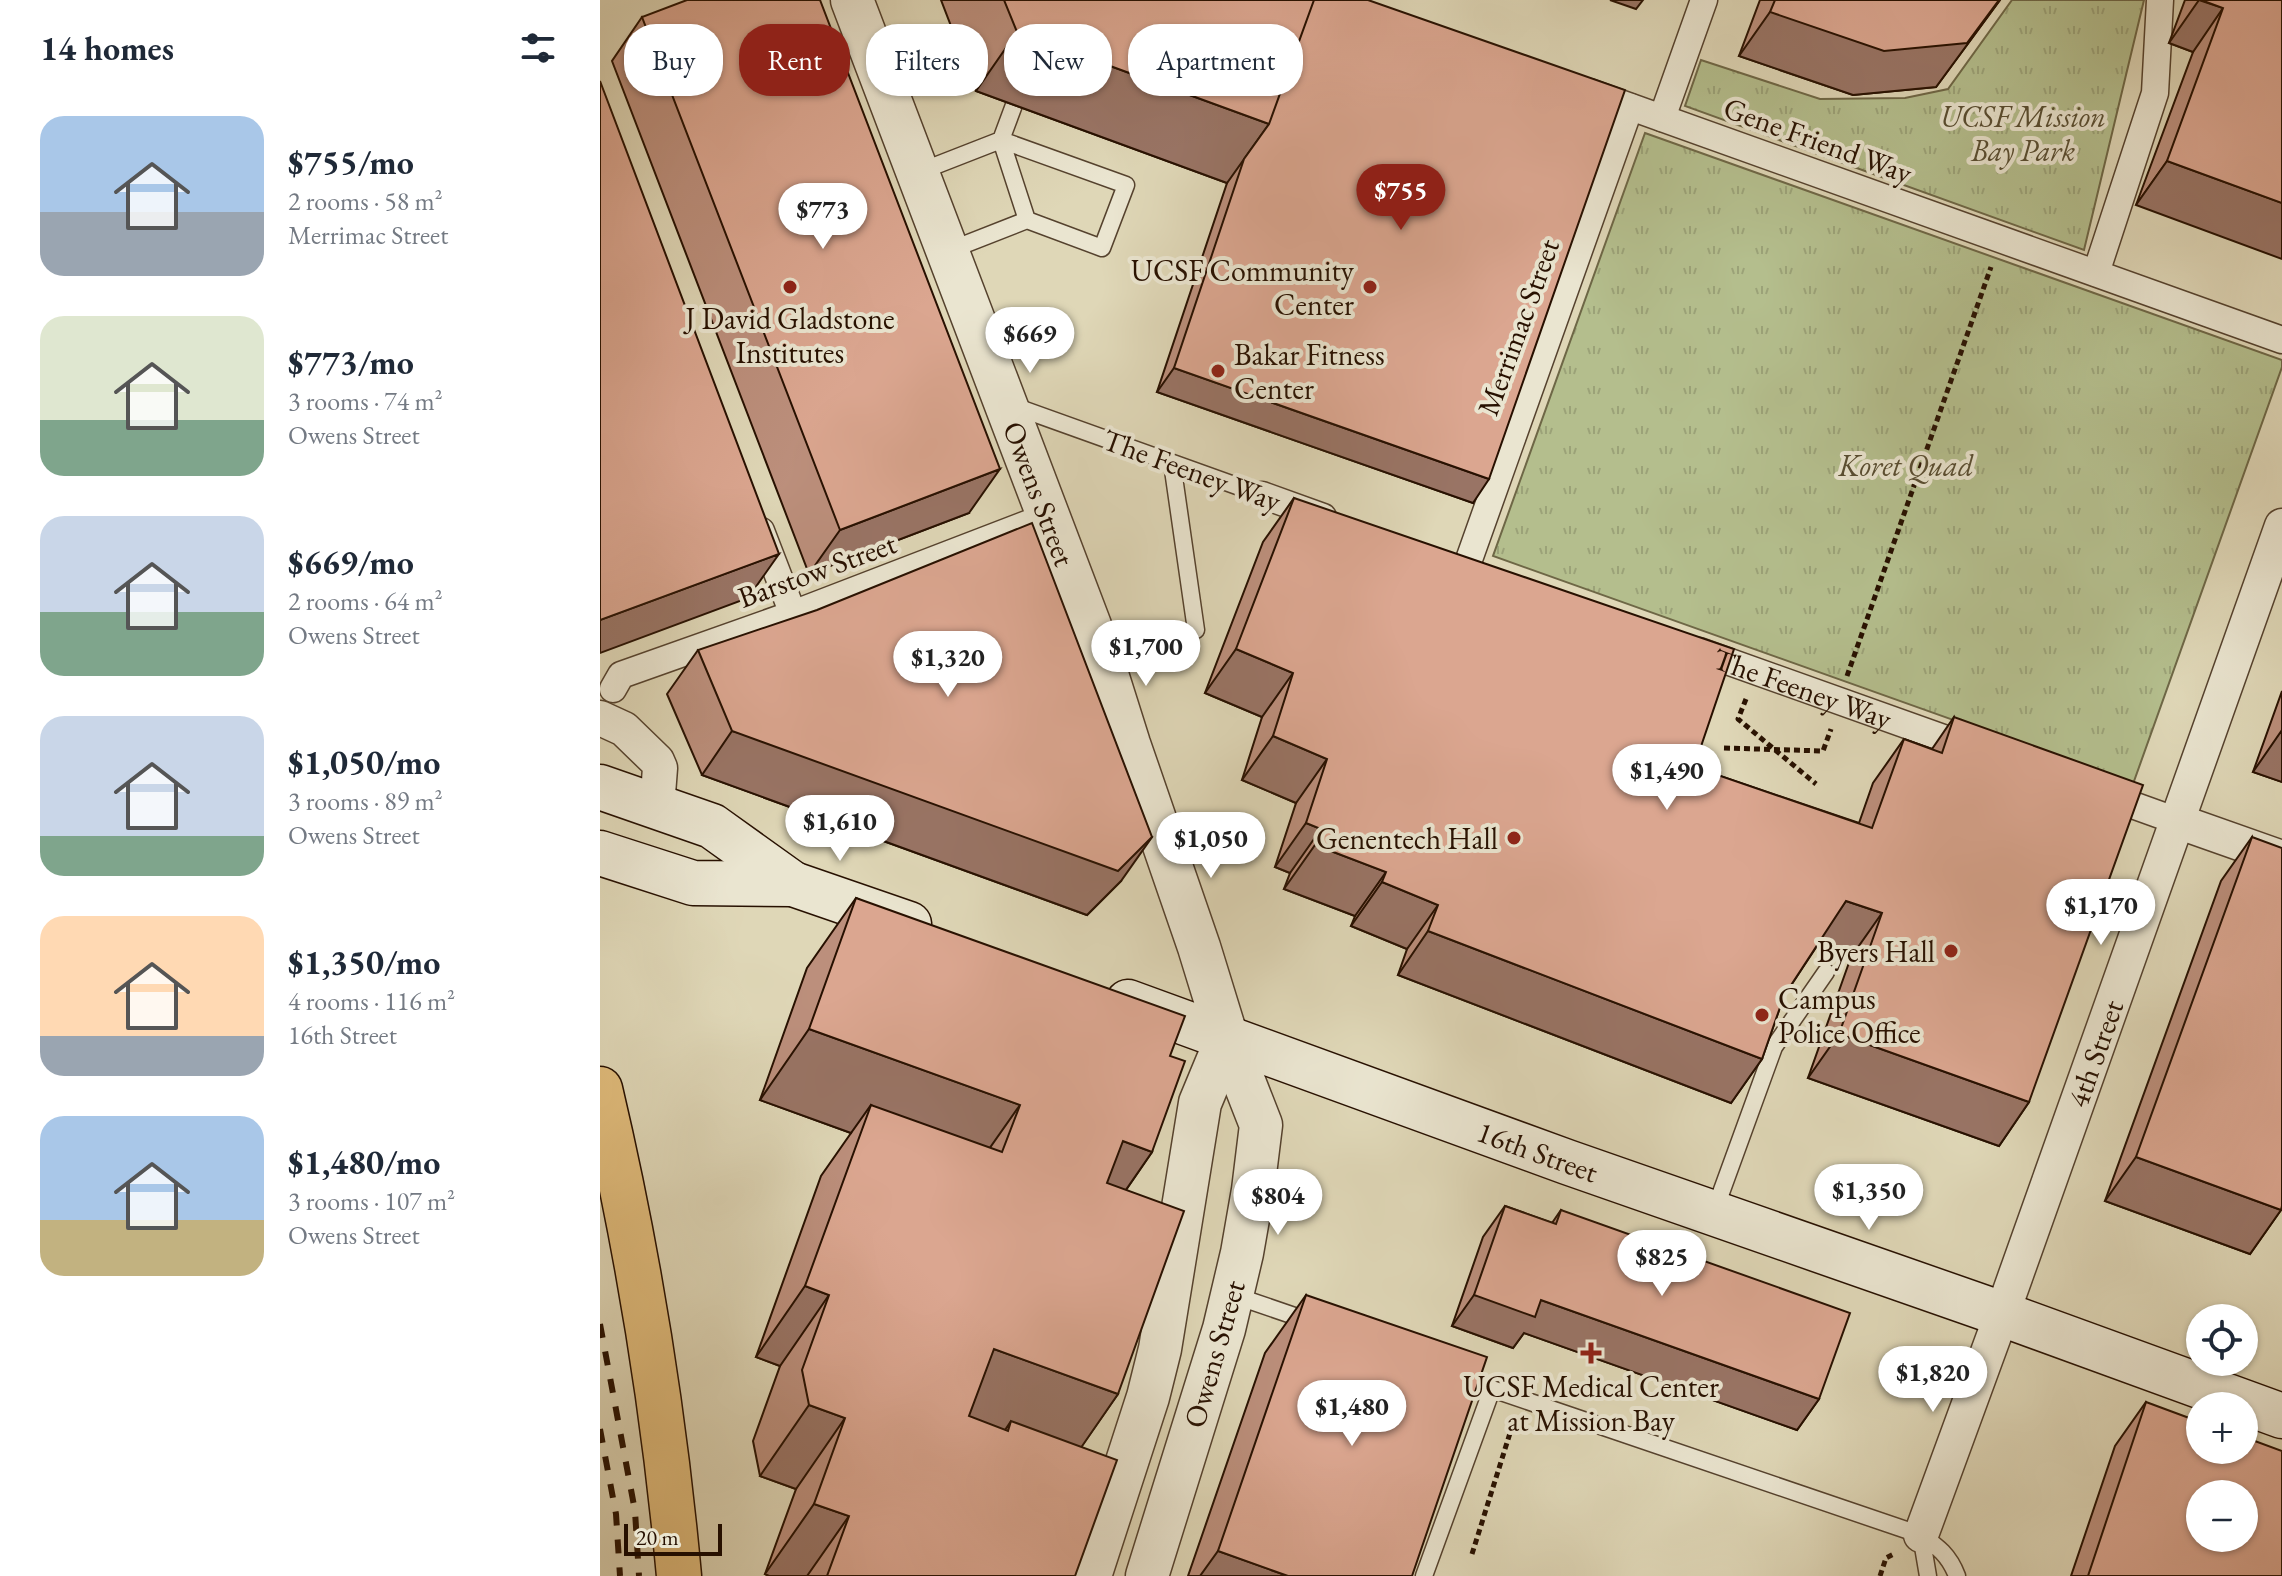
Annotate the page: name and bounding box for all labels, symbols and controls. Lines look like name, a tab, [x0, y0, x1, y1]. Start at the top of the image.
chip: Buy	[624, 24, 723, 96]
chip: Rent	[739, 24, 850, 96]
chip: Filters	[866, 24, 988, 96]
chip: New	[1004, 24, 1112, 96]
chip: Apartment	[1128, 24, 1303, 96]
text: 14 homes	[40, 26, 174, 70]
icon: filters	[516, 26, 560, 70]
street label: Gene Friend Way	[1718, 88, 1918, 192]
park label: UCSF Mission Bay Park	[1940, 97, 2106, 170]
text: $755/mo	[288, 140, 414, 184]
icon: home	[104, 148, 200, 244]
pin: $755	[1354, 164, 1448, 232]
text: $755	[1374, 173, 1428, 207]
pin: $773	[776, 183, 870, 251]
text: 2 rooms · 58 m²	[288, 184, 443, 218]
text: $773	[796, 192, 850, 226]
text: Merrimac Street	[288, 218, 448, 252]
street label: Merrimac Street	[1468, 233, 1568, 421]
place label: UCSF Community Center	[1131, 251, 1355, 324]
marker: J David Gladstone Institutes	[781, 278, 799, 296]
marker: UCSF Community Center	[1361, 278, 1379, 296]
place label: J David Gladstone Institutes	[682, 299, 895, 372]
pin: $669	[983, 307, 1077, 375]
text: $669	[1003, 316, 1057, 350]
place label: Bakar Fitness Center	[1234, 335, 1385, 408]
text: $773/mo	[288, 340, 414, 384]
icon: home	[104, 348, 200, 444]
marker: Bakar Fitness Center	[1209, 362, 1227, 380]
text: 3 rooms · 74 m²	[288, 384, 443, 418]
street label: Owens Street	[994, 416, 1085, 572]
text: Owens Street	[288, 418, 420, 452]
street label: The Feeney Way	[1098, 420, 1287, 521]
park label: Koret Quad	[1837, 446, 1974, 485]
street label: Barstow Street	[733, 523, 902, 617]
text: $669/mo	[288, 540, 414, 584]
icon: home	[104, 548, 200, 644]
text: 2 rooms · 64 m²	[288, 584, 443, 618]
text: Owens Street	[288, 618, 420, 652]
pin: $1,700	[1081, 620, 1211, 688]
text: $1,700	[1109, 629, 1183, 663]
pin: $1,320	[883, 631, 1013, 699]
street label: The Feeney Way	[1708, 638, 1898, 738]
text: $1,320	[911, 640, 985, 674]
text: $1,050/mo	[288, 740, 440, 784]
pin: $1,490	[1602, 744, 1732, 812]
icon: home	[104, 748, 200, 844]
text: $1,490	[1630, 753, 1704, 787]
text: 3 rooms · 89 m²	[288, 784, 443, 818]
pin: $1,610	[775, 795, 905, 863]
text: $1,610	[803, 804, 877, 838]
pin: $1,050	[1146, 812, 1276, 880]
text: Owens Street	[288, 818, 420, 852]
place label: Genentech Hall	[1316, 819, 1498, 858]
text: $1,050	[1174, 821, 1248, 855]
marker: Genentech Hall	[1505, 829, 1523, 847]
pin: $1,170	[2036, 879, 2166, 947]
text: $1,170	[2064, 888, 2138, 922]
place label: Byers Hall	[1817, 932, 1935, 971]
text: $1,350/mo	[288, 940, 440, 984]
marker: Byers Hall	[1942, 942, 1960, 960]
icon: home	[104, 948, 200, 1044]
place label: Campus Police Office	[1778, 979, 1921, 1052]
text: 4 rooms · 116 m²	[288, 984, 455, 1018]
street label: 4th Street	[2058, 994, 2132, 1112]
marker: Campus Police Office	[1753, 1006, 1771, 1024]
text: 16th Street	[288, 1018, 397, 1052]
street label: 16th Street	[1472, 1111, 1604, 1191]
text: $1,480/mo	[288, 1140, 440, 1184]
icon: home	[104, 1148, 200, 1244]
pin: $1,350	[1804, 1164, 1934, 1232]
pin: $804	[1231, 1169, 1325, 1237]
text: $1,350	[1832, 1173, 1906, 1207]
text: $804	[1251, 1178, 1305, 1212]
text: 3 rooms · 107 m²	[288, 1184, 455, 1218]
text: Owens Street	[288, 1218, 420, 1252]
pin: $825	[1615, 1230, 1709, 1298]
text: $825	[1635, 1239, 1689, 1273]
street label: Owens Street	[1174, 1275, 1254, 1432]
map controls	[2186, 1304, 2258, 1552]
button: locate	[2186, 1304, 2258, 1376]
marker: UCSF Medical Center at Mission Bay	[1580, 1342, 1602, 1364]
pin: $1,820	[1868, 1346, 1998, 1414]
text: $1,820	[1896, 1355, 1970, 1389]
place label: UCSF Medical Center at Mission Bay	[1463, 1367, 1719, 1440]
pin: $1,480	[1287, 1380, 1417, 1448]
text: $1,480	[1315, 1389, 1389, 1423]
button: +	[2186, 1392, 2258, 1464]
button: −	[2186, 1480, 2258, 1552]
scale bar	[624, 1520, 722, 1556]
text: 20 m	[636, 1523, 679, 1552]

